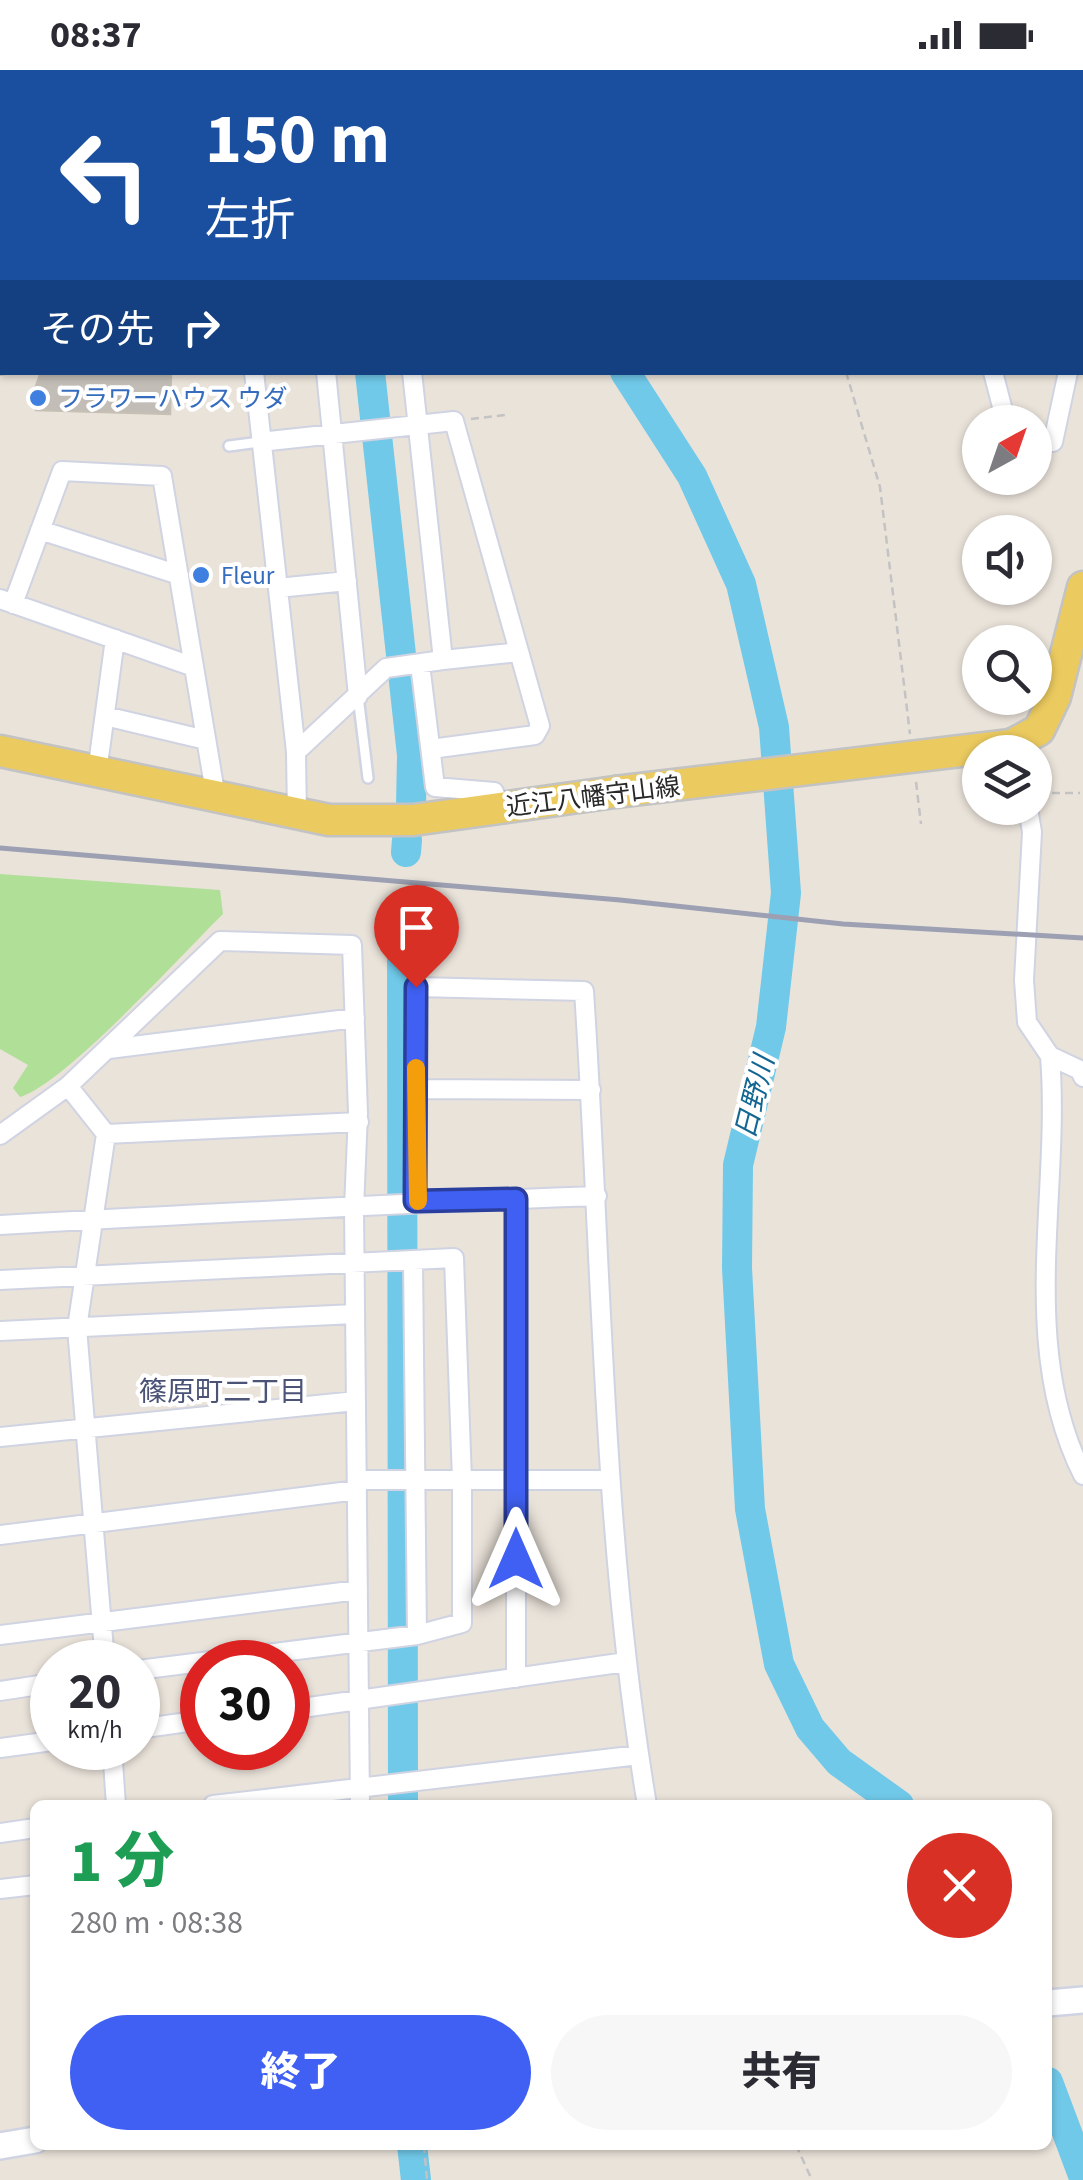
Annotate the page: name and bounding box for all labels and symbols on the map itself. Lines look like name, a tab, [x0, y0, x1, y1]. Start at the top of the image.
place label: フラワーハウス ウダ	[58, 381, 288, 417]
marker: フラワーハウス ウダ	[27, 387, 49, 409]
north arrow	[962, 405, 1052, 495]
place label: Fleur	[221, 558, 275, 594]
marker: Fleur	[190, 564, 212, 586]
street label: 近江八幡守山線	[504, 768, 682, 826]
pin	[374, 885, 459, 988]
water label: 日野川	[725, 1049, 785, 1143]
district label: 篠原町二丁目	[139, 1372, 307, 1412]
position arrow	[464, 1507, 568, 1611]
speed limit sign: 30	[180, 1640, 310, 1770]

